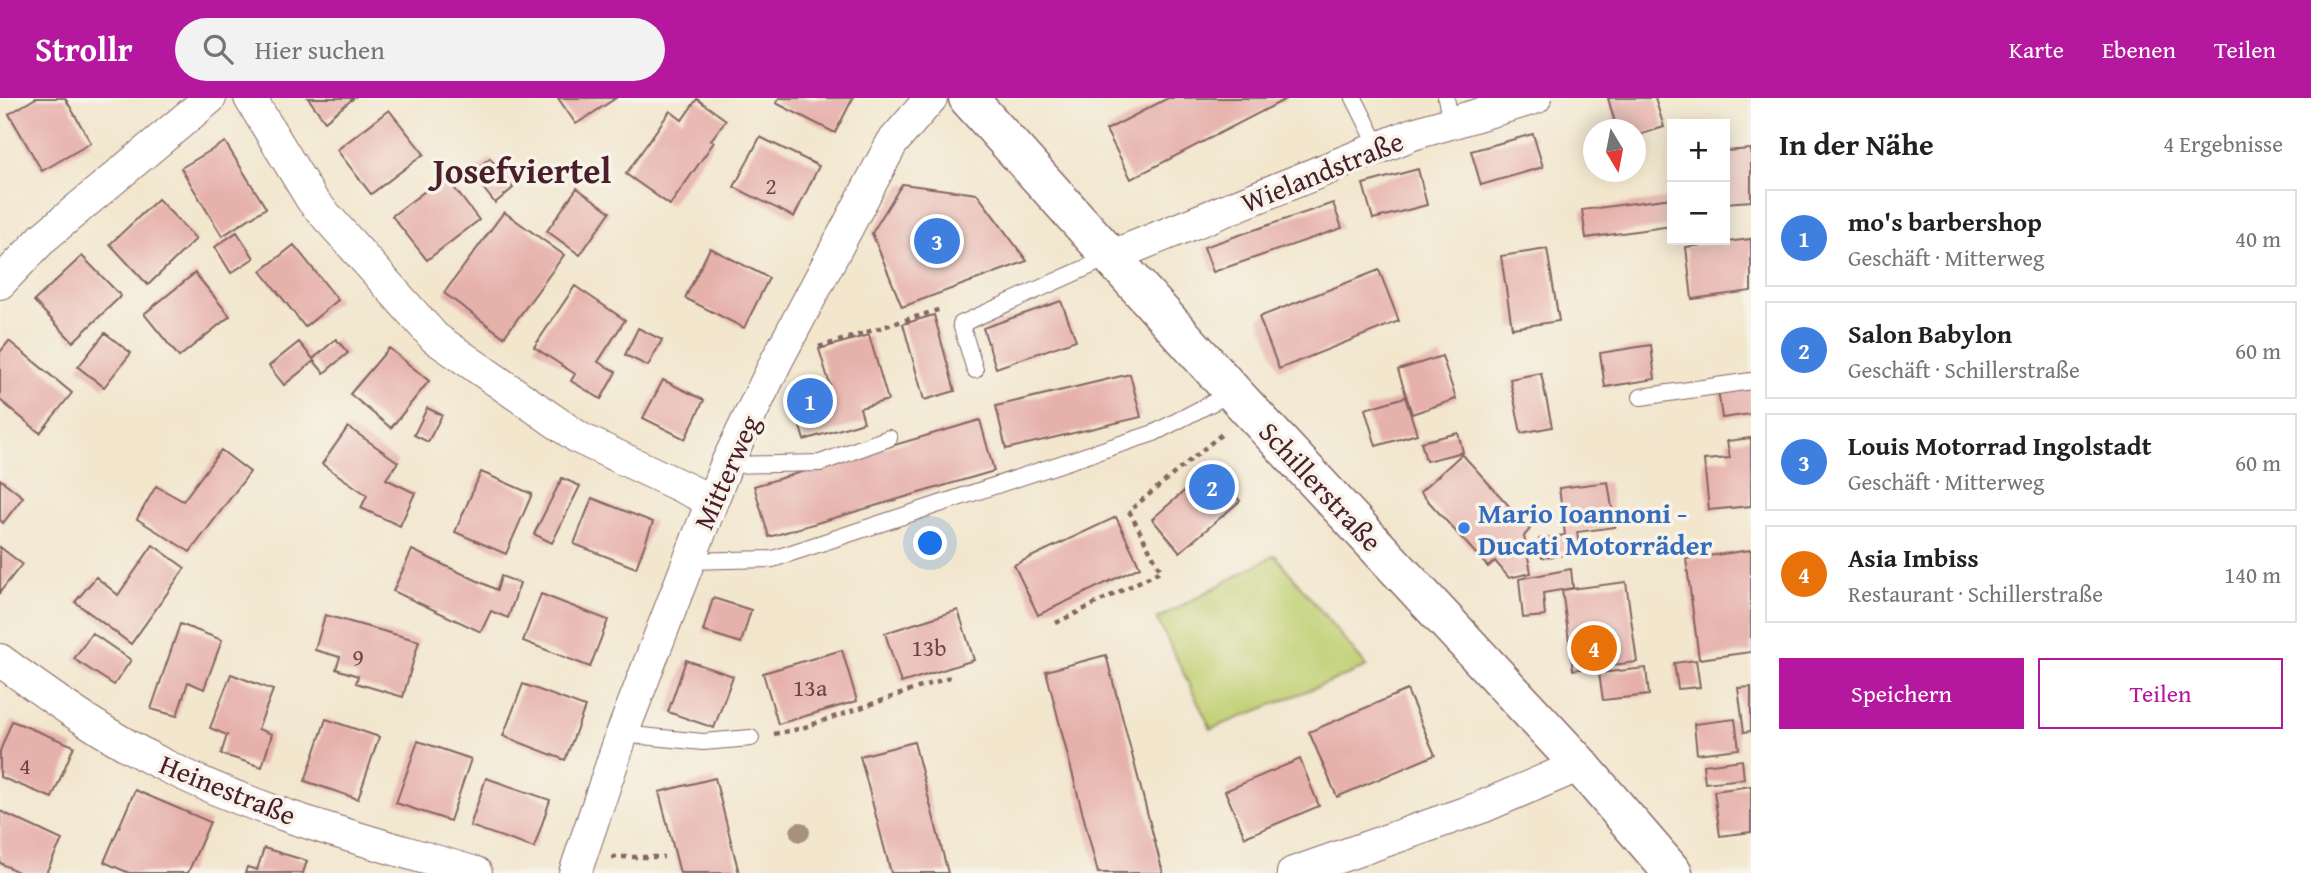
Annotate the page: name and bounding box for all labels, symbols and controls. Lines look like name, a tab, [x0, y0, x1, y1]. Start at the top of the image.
search box	[175, 18, 665, 81]
text: Strollr	[35, 25, 133, 73]
icon: search	[199, 30, 237, 68]
text: Hier suchen	[255, 30, 385, 69]
text: Karte	[2009, 32, 2064, 67]
text: Ebenen	[2102, 32, 2176, 67]
text: Teilen	[2214, 32, 2276, 67]
north arrow	[1583, 119, 1646, 182]
map controls	[1667, 119, 1730, 245]
button: +	[1667, 119, 1730, 182]
street label: Wielandstraße	[1235, 120, 1409, 222]
text: In der Nähe	[1779, 122, 1934, 166]
text: 4 Ergebnisse	[2163, 127, 2283, 160]
district label: Josefviertel	[428, 145, 611, 196]
house number: 2	[765, 168, 777, 203]
button: −	[1667, 182, 1730, 245]
text: mo's barbershop	[1848, 202, 2042, 241]
pin: 3	[914, 215, 960, 267]
text: 1	[1798, 222, 1810, 255]
text: 40 m	[2235, 222, 2281, 255]
text: Geschäft · Mitterweg	[1848, 241, 2045, 274]
text: Salon Babylon	[1848, 314, 2012, 353]
text: 2	[1798, 334, 1810, 367]
text: 60 m	[2235, 334, 2281, 367]
text: Geschäft · Schillerstraße	[1848, 353, 2080, 386]
pin: 1	[787, 375, 833, 427]
street label: Mitterweg	[683, 408, 769, 536]
street label: Schillerstraße	[1250, 412, 1392, 560]
text: Louis Motorrad Ingolstadt	[1848, 426, 2152, 465]
text: 3	[1798, 446, 1810, 479]
text: 60 m	[2235, 446, 2281, 479]
pin: 2	[1189, 461, 1235, 513]
text: Geschäft · Mitterweg	[1848, 465, 2045, 498]
place label: Mario Ioannoni - Ducati Motorräder	[1478, 492, 1712, 565]
marker: Mario Ioannoni - Ducati Motorräder	[1456, 520, 1472, 536]
your location	[913, 526, 947, 560]
text: Asia Imbiss	[1848, 538, 1979, 577]
text: 4	[1798, 558, 1810, 591]
text: 140 m	[2224, 558, 2281, 591]
text: Restaurant · Schillerstraße	[1848, 577, 2103, 610]
pin: 4	[1571, 622, 1617, 674]
house number: 13b	[911, 630, 947, 665]
house number: 9	[352, 639, 364, 674]
button: Speichern	[1779, 658, 2024, 729]
button: Teilen	[2038, 658, 2283, 729]
house number: 13a	[793, 670, 828, 705]
street label: Heinestraße	[154, 743, 302, 835]
house number: 4	[19, 748, 31, 783]

